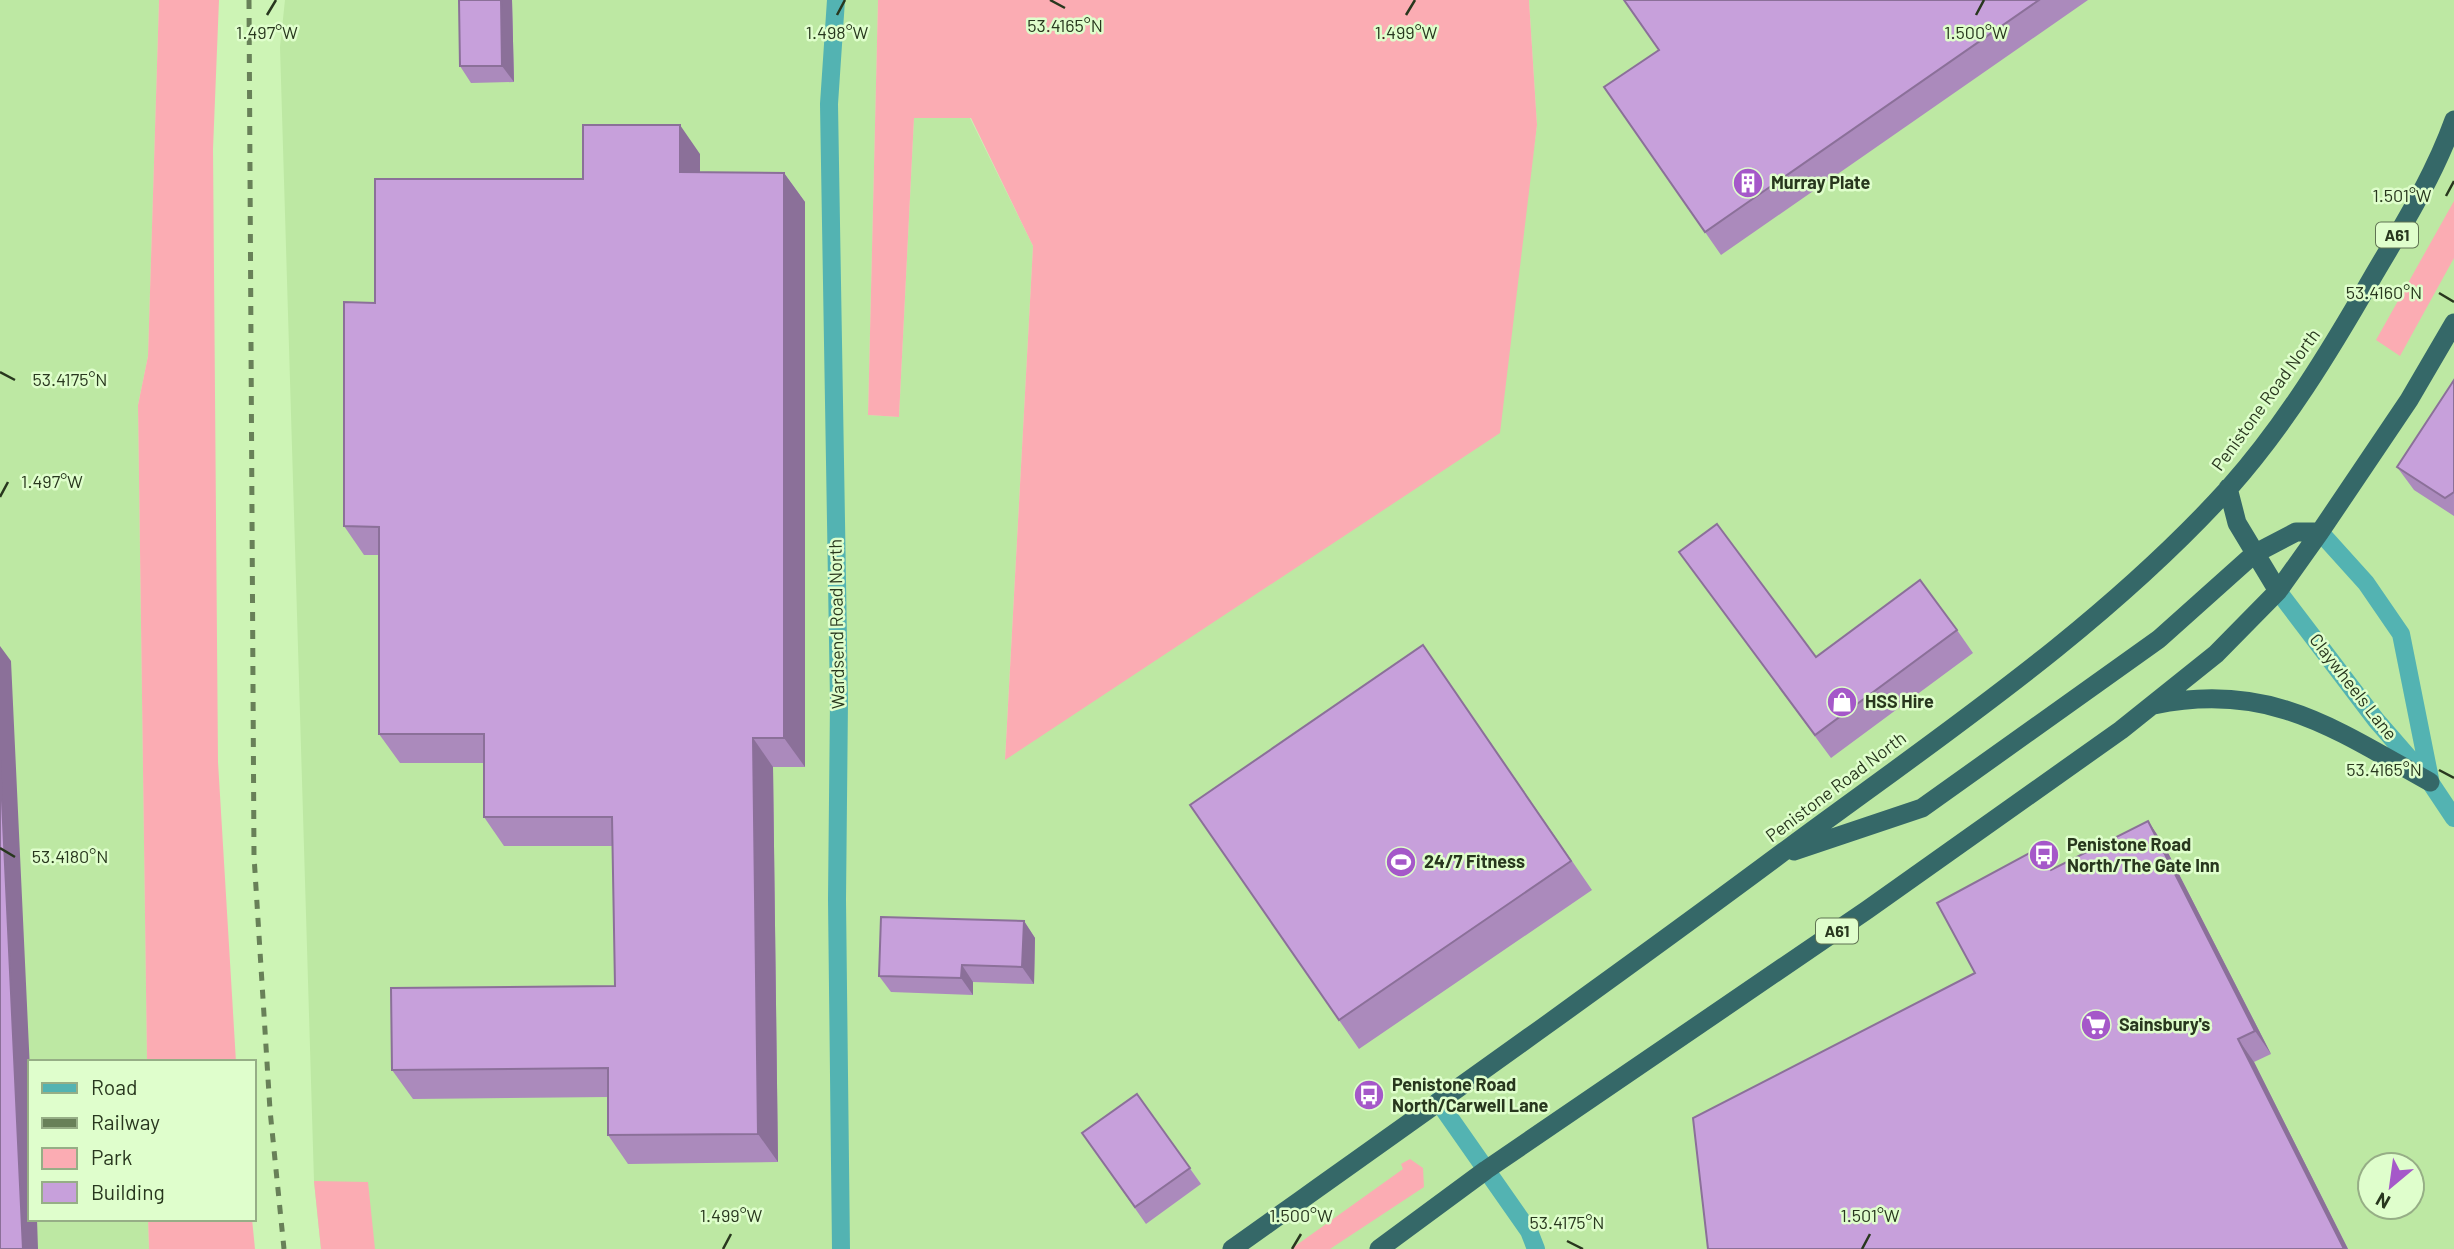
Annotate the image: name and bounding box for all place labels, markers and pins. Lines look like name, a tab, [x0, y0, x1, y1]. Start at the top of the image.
building icon: Murray Plate	[1731, 166, 1765, 200]
place label: Murray Plate	[1771, 171, 1870, 193]
shop icon: HSS Hire	[1825, 685, 1859, 719]
place label: HSS Hire	[1865, 690, 1934, 712]
place label: Penistone Road North/The Gate Inn	[2067, 833, 2220, 876]
bus stop icon: Penistone Road North/The Gate Inn	[2027, 838, 2061, 872]
sports icon: 24/7 Fitness	[1384, 845, 1418, 879]
place label: 24/7 Fitness	[1424, 850, 1525, 872]
supermarket icon: Sainsbury's	[2079, 1008, 2113, 1042]
place label: Sainsbury's	[2119, 1013, 2210, 1035]
place label: Penistone Road North/Carwell Lane	[1392, 1073, 1548, 1116]
bus stop icon: Penistone Road North/Carwell Lane	[1352, 1078, 1386, 1112]

